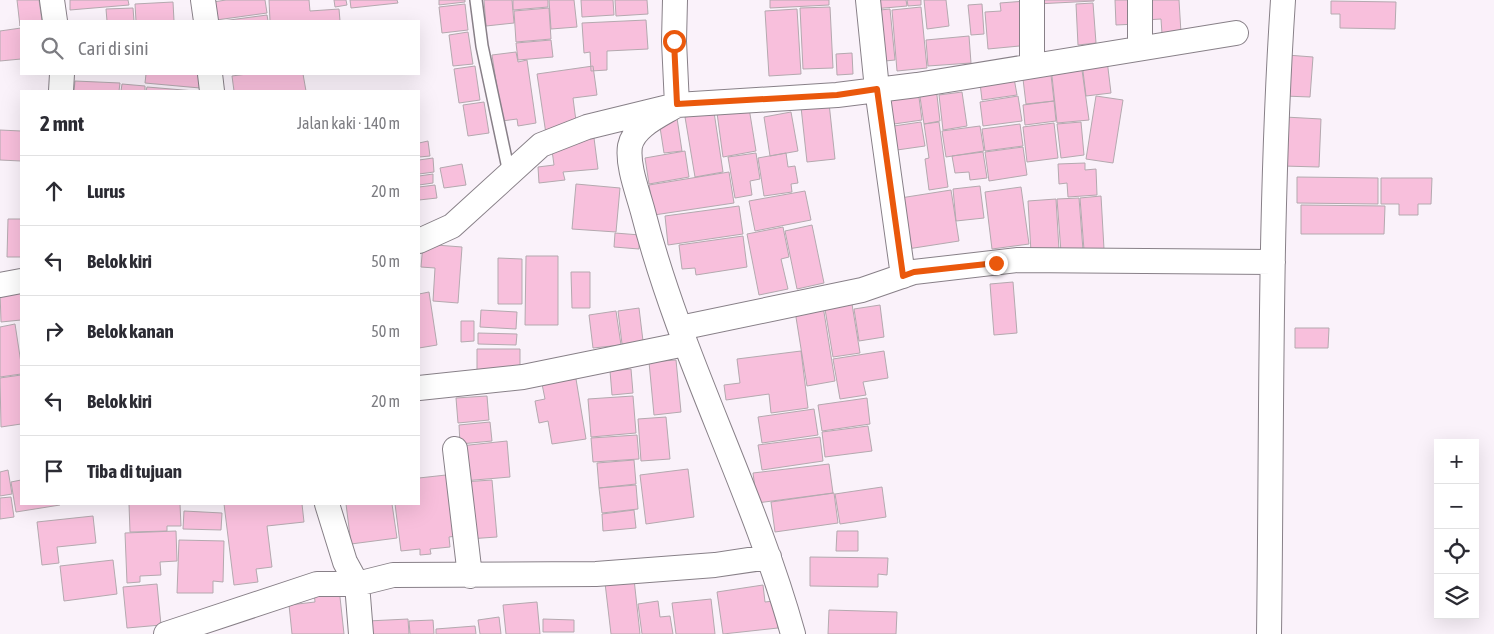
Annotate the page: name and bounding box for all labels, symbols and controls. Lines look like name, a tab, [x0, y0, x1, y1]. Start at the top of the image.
search box	[20, 20, 420, 75]
route start	[663, 30, 686, 53]
icon: search	[38, 34, 66, 62]
text: Cari di sini	[78, 37, 149, 59]
text: 2 mnt	[40, 111, 84, 135]
text: Jalan kaki · 140 m	[297, 114, 400, 132]
icon: ahead	[40, 177, 68, 205]
text: Lurus	[87, 180, 125, 202]
text: 20 m	[371, 182, 400, 200]
icon: left	[40, 247, 68, 275]
text: Belok kiri	[87, 250, 152, 272]
text: 50 m	[371, 252, 400, 270]
route end	[985, 252, 1008, 275]
icon: right	[40, 317, 68, 345]
text: Belok kanan	[87, 320, 174, 342]
text: 50 m	[371, 322, 400, 340]
icon: left	[40, 387, 68, 415]
text: Belok kiri	[87, 390, 152, 412]
text: 20 m	[371, 392, 400, 410]
map controls	[1434, 439, 1479, 619]
button: +	[1434, 439, 1479, 484]
icon: arrive	[40, 457, 68, 485]
text: Tiba di tujuan	[87, 460, 182, 482]
button: −	[1434, 484, 1479, 529]
button: locate	[1434, 529, 1479, 574]
button: layers	[1434, 574, 1479, 619]

